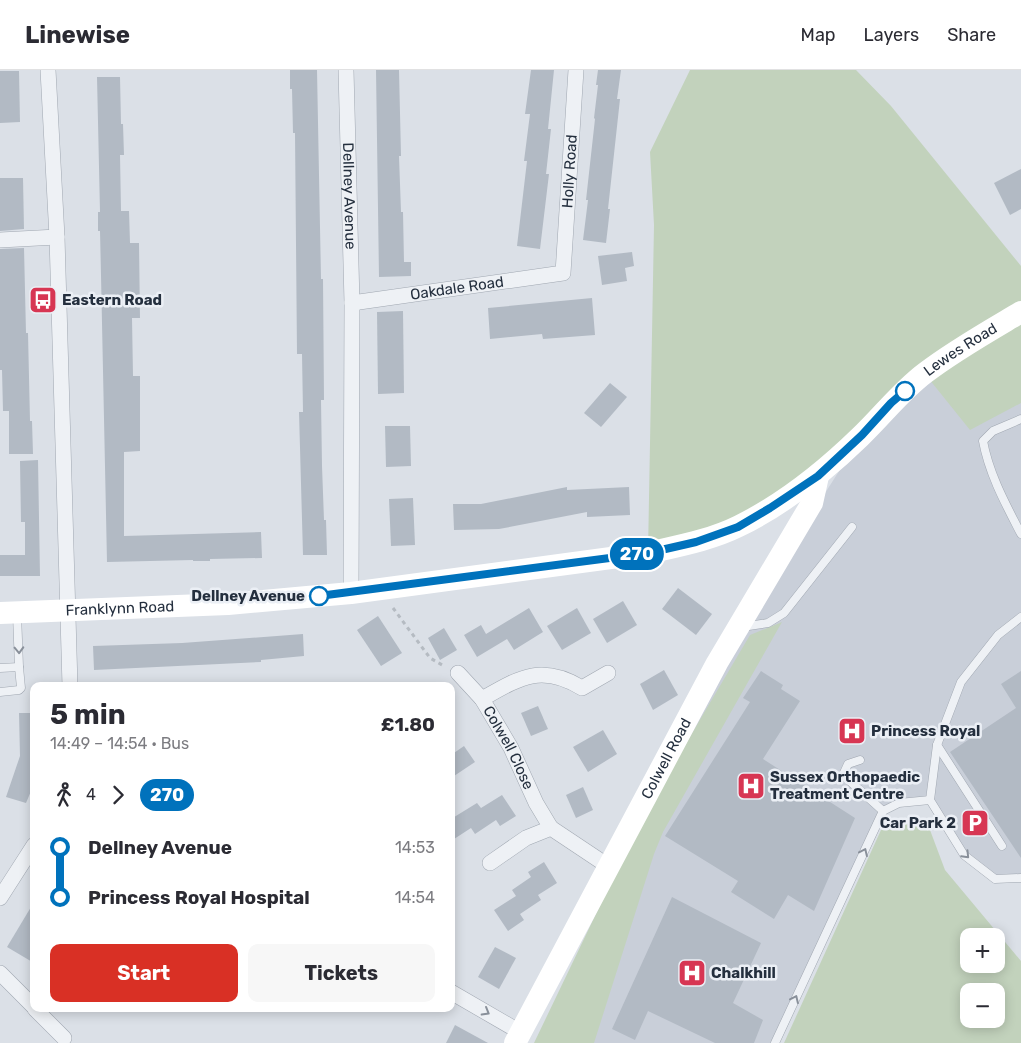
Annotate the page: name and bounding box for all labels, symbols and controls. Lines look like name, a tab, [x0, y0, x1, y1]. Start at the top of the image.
text: Linewise	[25, 21, 130, 49]
text: Map	[801, 24, 836, 46]
text: Layers	[864, 24, 919, 46]
text: Share	[947, 24, 996, 46]
street label: Holly Road	[558, 134, 581, 209]
street label: Dellney Avenue	[339, 142, 360, 250]
street label: Oakdale Road	[409, 273, 505, 304]
bus stop icon: Eastern Road	[28, 285, 58, 315]
place label: Eastern Road	[62, 291, 162, 309]
street label: Lewes Road	[920, 319, 1000, 380]
unlabelled marker	[895, 381, 915, 401]
line badge: 270	[608, 538, 666, 570]
text: 270	[620, 543, 654, 565]
marker: Dellney Avenue	[309, 586, 329, 606]
place label: Dellney Avenue	[191, 587, 305, 605]
street label: Franklynn Road	[65, 597, 175, 619]
one-way arrow	[13, 646, 24, 654]
text: 5 min	[50, 698, 126, 731]
street label: Colwell Close	[479, 703, 538, 792]
text: £1.80	[381, 713, 435, 736]
street label: Colwell Road	[637, 715, 695, 802]
hospital icon: Princess Royal	[837, 716, 867, 746]
place label: Princess Royal	[871, 722, 980, 740]
text: 14:49 – 14:54 · Bus	[50, 734, 189, 753]
place label: Sussex Orthopaedic Treatment Centre	[770, 768, 920, 803]
hospital icon: Sussex Orthopaedic Treatment Centre	[736, 771, 766, 801]
icon: walk	[50, 781, 78, 809]
icon: forward	[104, 781, 132, 809]
text: 270	[150, 784, 184, 806]
text: 4	[86, 785, 96, 804]
parking icon: Car Park 2	[960, 808, 990, 838]
place label: Car Park 2	[880, 814, 956, 832]
text: Dellney Avenue	[88, 836, 232, 859]
text: 14:53	[395, 838, 435, 857]
one-way arrow	[858, 848, 869, 857]
one-way arrow	[960, 849, 969, 858]
text: Princess Royal Hospital	[88, 886, 310, 909]
text: 14:54	[395, 888, 435, 907]
map controls	[960, 928, 1005, 1028]
button: +	[960, 928, 1005, 973]
button: Start	[50, 944, 238, 1002]
button: Tickets	[248, 944, 435, 1002]
hospital icon: Chalkhill	[677, 958, 707, 988]
place label: Chalkhill	[711, 964, 776, 982]
button: −	[960, 983, 1005, 1028]
one-way arrow	[789, 995, 800, 1004]
one-way arrow	[480, 1005, 489, 1015]

